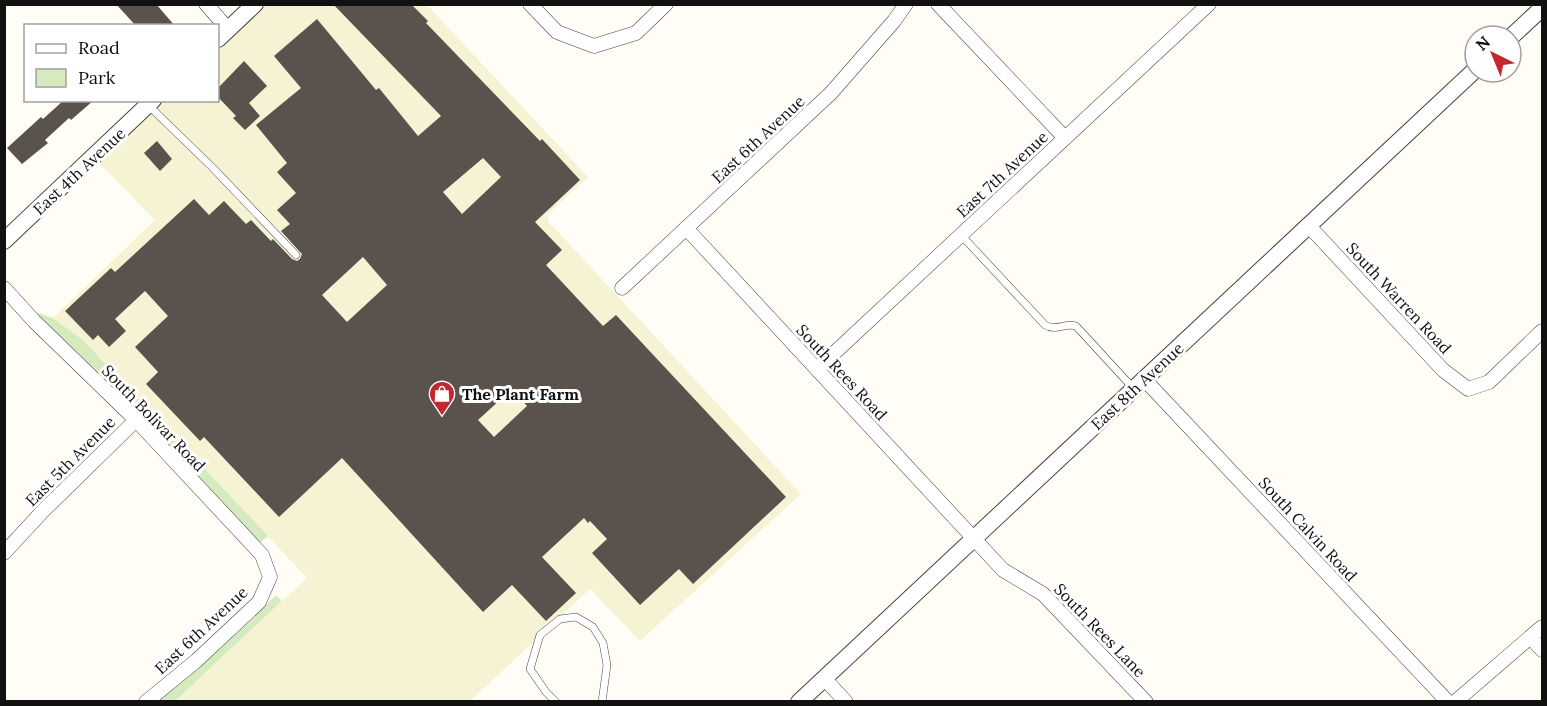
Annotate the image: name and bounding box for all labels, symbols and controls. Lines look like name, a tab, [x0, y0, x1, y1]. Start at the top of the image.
legend	[24, 24, 219, 102]
north arrow	[1463, 24, 1523, 84]
text: N	[1471, 31, 1494, 55]
text: Road	[78, 36, 120, 59]
text: Park	[78, 66, 116, 89]
street label: East 6th Avenue	[707, 91, 809, 187]
street label: East 4th Avenue	[29, 123, 130, 219]
street label: East 7th Avenue	[952, 126, 1052, 221]
street label: South Warren Road	[1342, 238, 1456, 358]
street label: South Rees Road	[792, 320, 892, 424]
street label: East 8th Avenue	[1087, 338, 1188, 434]
street label: South Bolivar Road	[98, 360, 210, 476]
shop icon: The Plant Farm	[427, 379, 457, 417]
place label: The Plant Farm	[462, 384, 579, 404]
street label: East 5th Avenue	[21, 412, 119, 510]
street label: South Calvin Road	[1255, 473, 1362, 586]
street label: South Rees Lane	[1050, 579, 1150, 681]
street label: East 6th Avenue	[150, 582, 252, 678]

